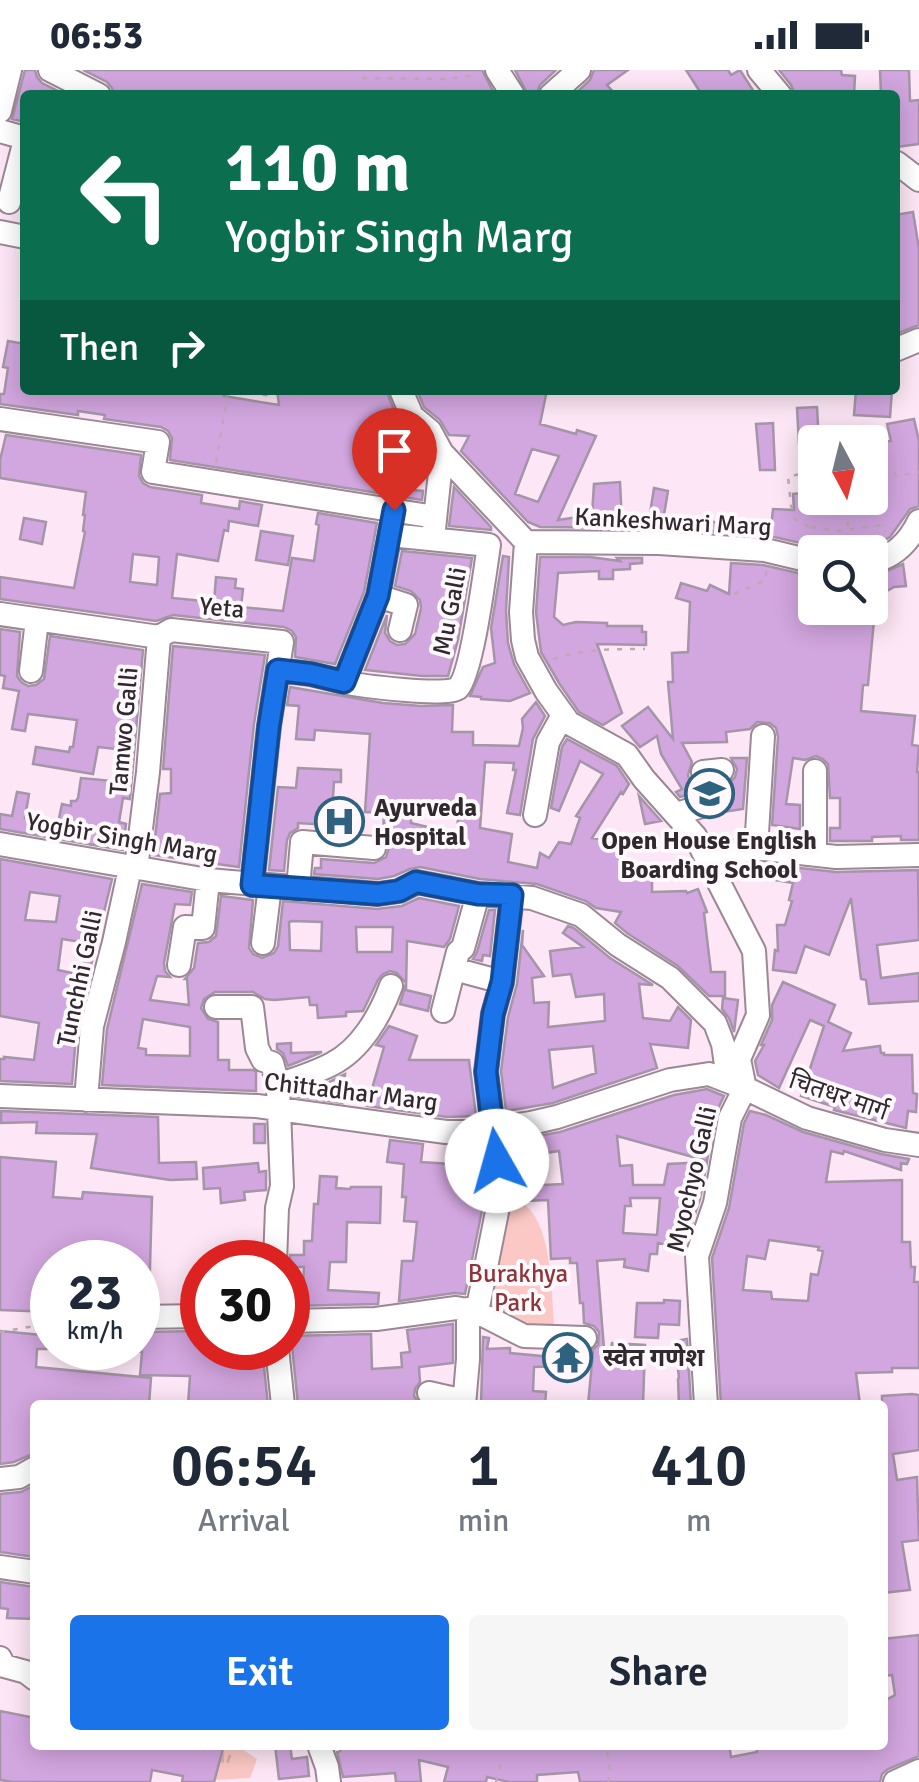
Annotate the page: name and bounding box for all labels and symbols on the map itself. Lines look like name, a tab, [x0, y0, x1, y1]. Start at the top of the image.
pin	[352, 408, 437, 511]
north arrow	[798, 425, 888, 515]
street label: Kankeshwari Marg	[574, 501, 772, 542]
street label: Mu Galli	[426, 564, 473, 658]
street label: Yeta	[198, 590, 246, 625]
street label: Tamwo Galli	[102, 666, 145, 797]
school or university icon: Open House English Boarding School	[683, 768, 735, 820]
place label: Ayurveda Hospital	[374, 792, 477, 852]
hospital icon: Ayurveda Hospital	[313, 795, 365, 847]
street label: Yogbir Singh Marg	[24, 805, 220, 870]
place label: Open House English Boarding School	[601, 825, 817, 885]
street label: Tunchhi Galli	[50, 907, 109, 1049]
street label: चितधर मार्ग	[785, 1064, 894, 1127]
street label: Chittadhar Marg	[262, 1065, 440, 1118]
street label: Myochyo Galli	[660, 1103, 723, 1255]
position arrow	[445, 1109, 549, 1213]
speed limit sign: 30	[180, 1240, 310, 1370]
park label: Burakhya Park	[468, 1258, 568, 1318]
temple icon: स्वेत गणेश	[542, 1331, 594, 1383]
place label: स्वेत गणेश	[603, 1342, 705, 1373]

